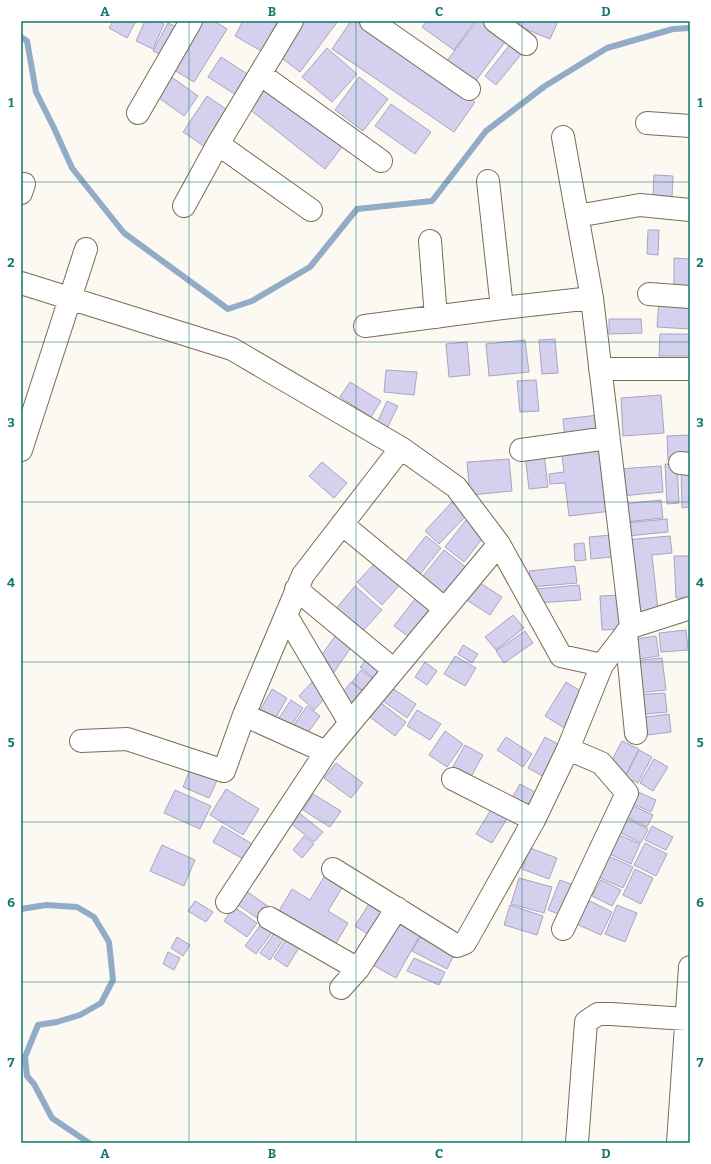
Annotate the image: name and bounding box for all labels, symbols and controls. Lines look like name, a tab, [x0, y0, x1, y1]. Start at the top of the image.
text: A	[100, 4, 110, 19]
text: B	[268, 4, 276, 19]
text: C	[435, 4, 443, 19]
text: D	[601, 4, 611, 19]
text: 1	[8, 95, 14, 110]
text: 1	[697, 95, 703, 110]
text: 2	[7, 255, 15, 270]
text: 2	[696, 255, 704, 270]
text: 3	[7, 415, 15, 430]
text: 3	[696, 415, 704, 430]
text: 4	[7, 575, 15, 590]
text: 4	[696, 575, 704, 590]
text: 5	[7, 735, 15, 750]
text: 5	[696, 735, 704, 750]
text: 6	[7, 895, 15, 910]
text: 6	[696, 895, 704, 910]
text: 7	[8, 1055, 15, 1070]
text: 7	[697, 1055, 704, 1070]
text: A	[100, 1146, 110, 1161]
text: B	[268, 1146, 276, 1161]
text: C	[435, 1146, 443, 1161]
text: D	[601, 1146, 611, 1161]

